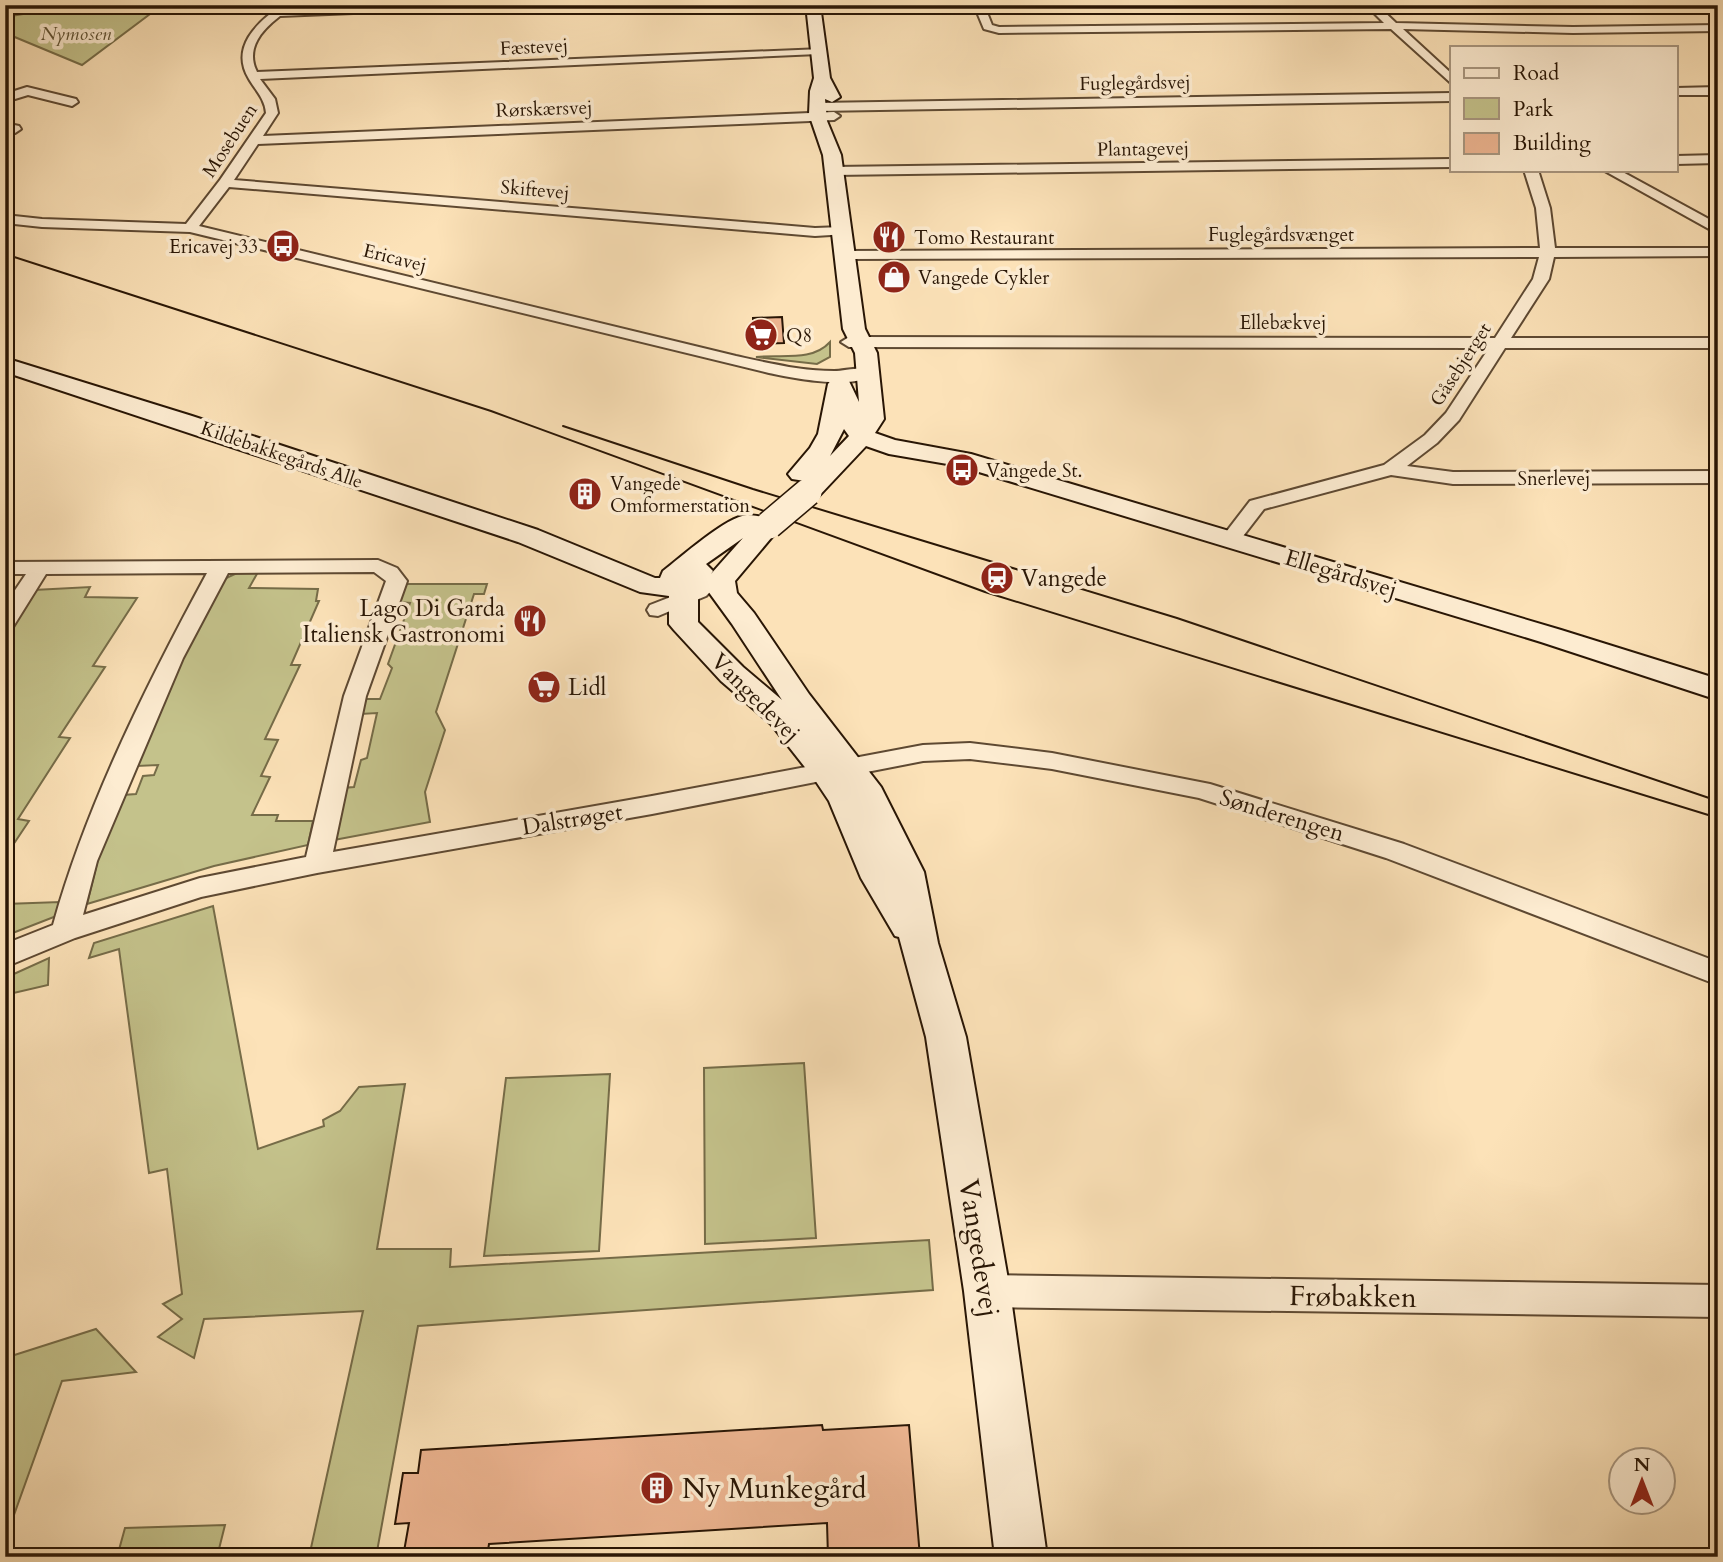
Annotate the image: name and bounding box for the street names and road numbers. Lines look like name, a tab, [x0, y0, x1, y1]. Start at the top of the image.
street label: Fæstevej	[499, 32, 569, 62]
street label: Fuglegårdsvej	[1079, 69, 1191, 97]
street label: Rørskærsvej	[495, 94, 593, 124]
street label: Mosebuen	[196, 98, 264, 183]
street label: Plantagevej	[1097, 135, 1189, 163]
street label: Skiftevej	[499, 174, 570, 206]
street label: Fuglegårdsvænget	[1208, 222, 1354, 248]
street label: Ericavej	[360, 238, 429, 278]
street label: Ellebækvej	[1240, 310, 1326, 336]
street label: Gåsebjerget	[1424, 318, 1498, 411]
street label: Kildebakkegårds Alle	[197, 415, 366, 495]
street label: Snerlevej	[1518, 466, 1590, 492]
street label: Ellegårdsvej	[1281, 542, 1401, 605]
street label: Vangedevej	[704, 646, 807, 749]
street label: Sønderengen	[1216, 782, 1348, 849]
street label: Dalstrøget	[520, 796, 625, 843]
street label: Vangedevej	[949, 1176, 1009, 1320]
street label: Frøbakken	[1289, 1277, 1417, 1317]

